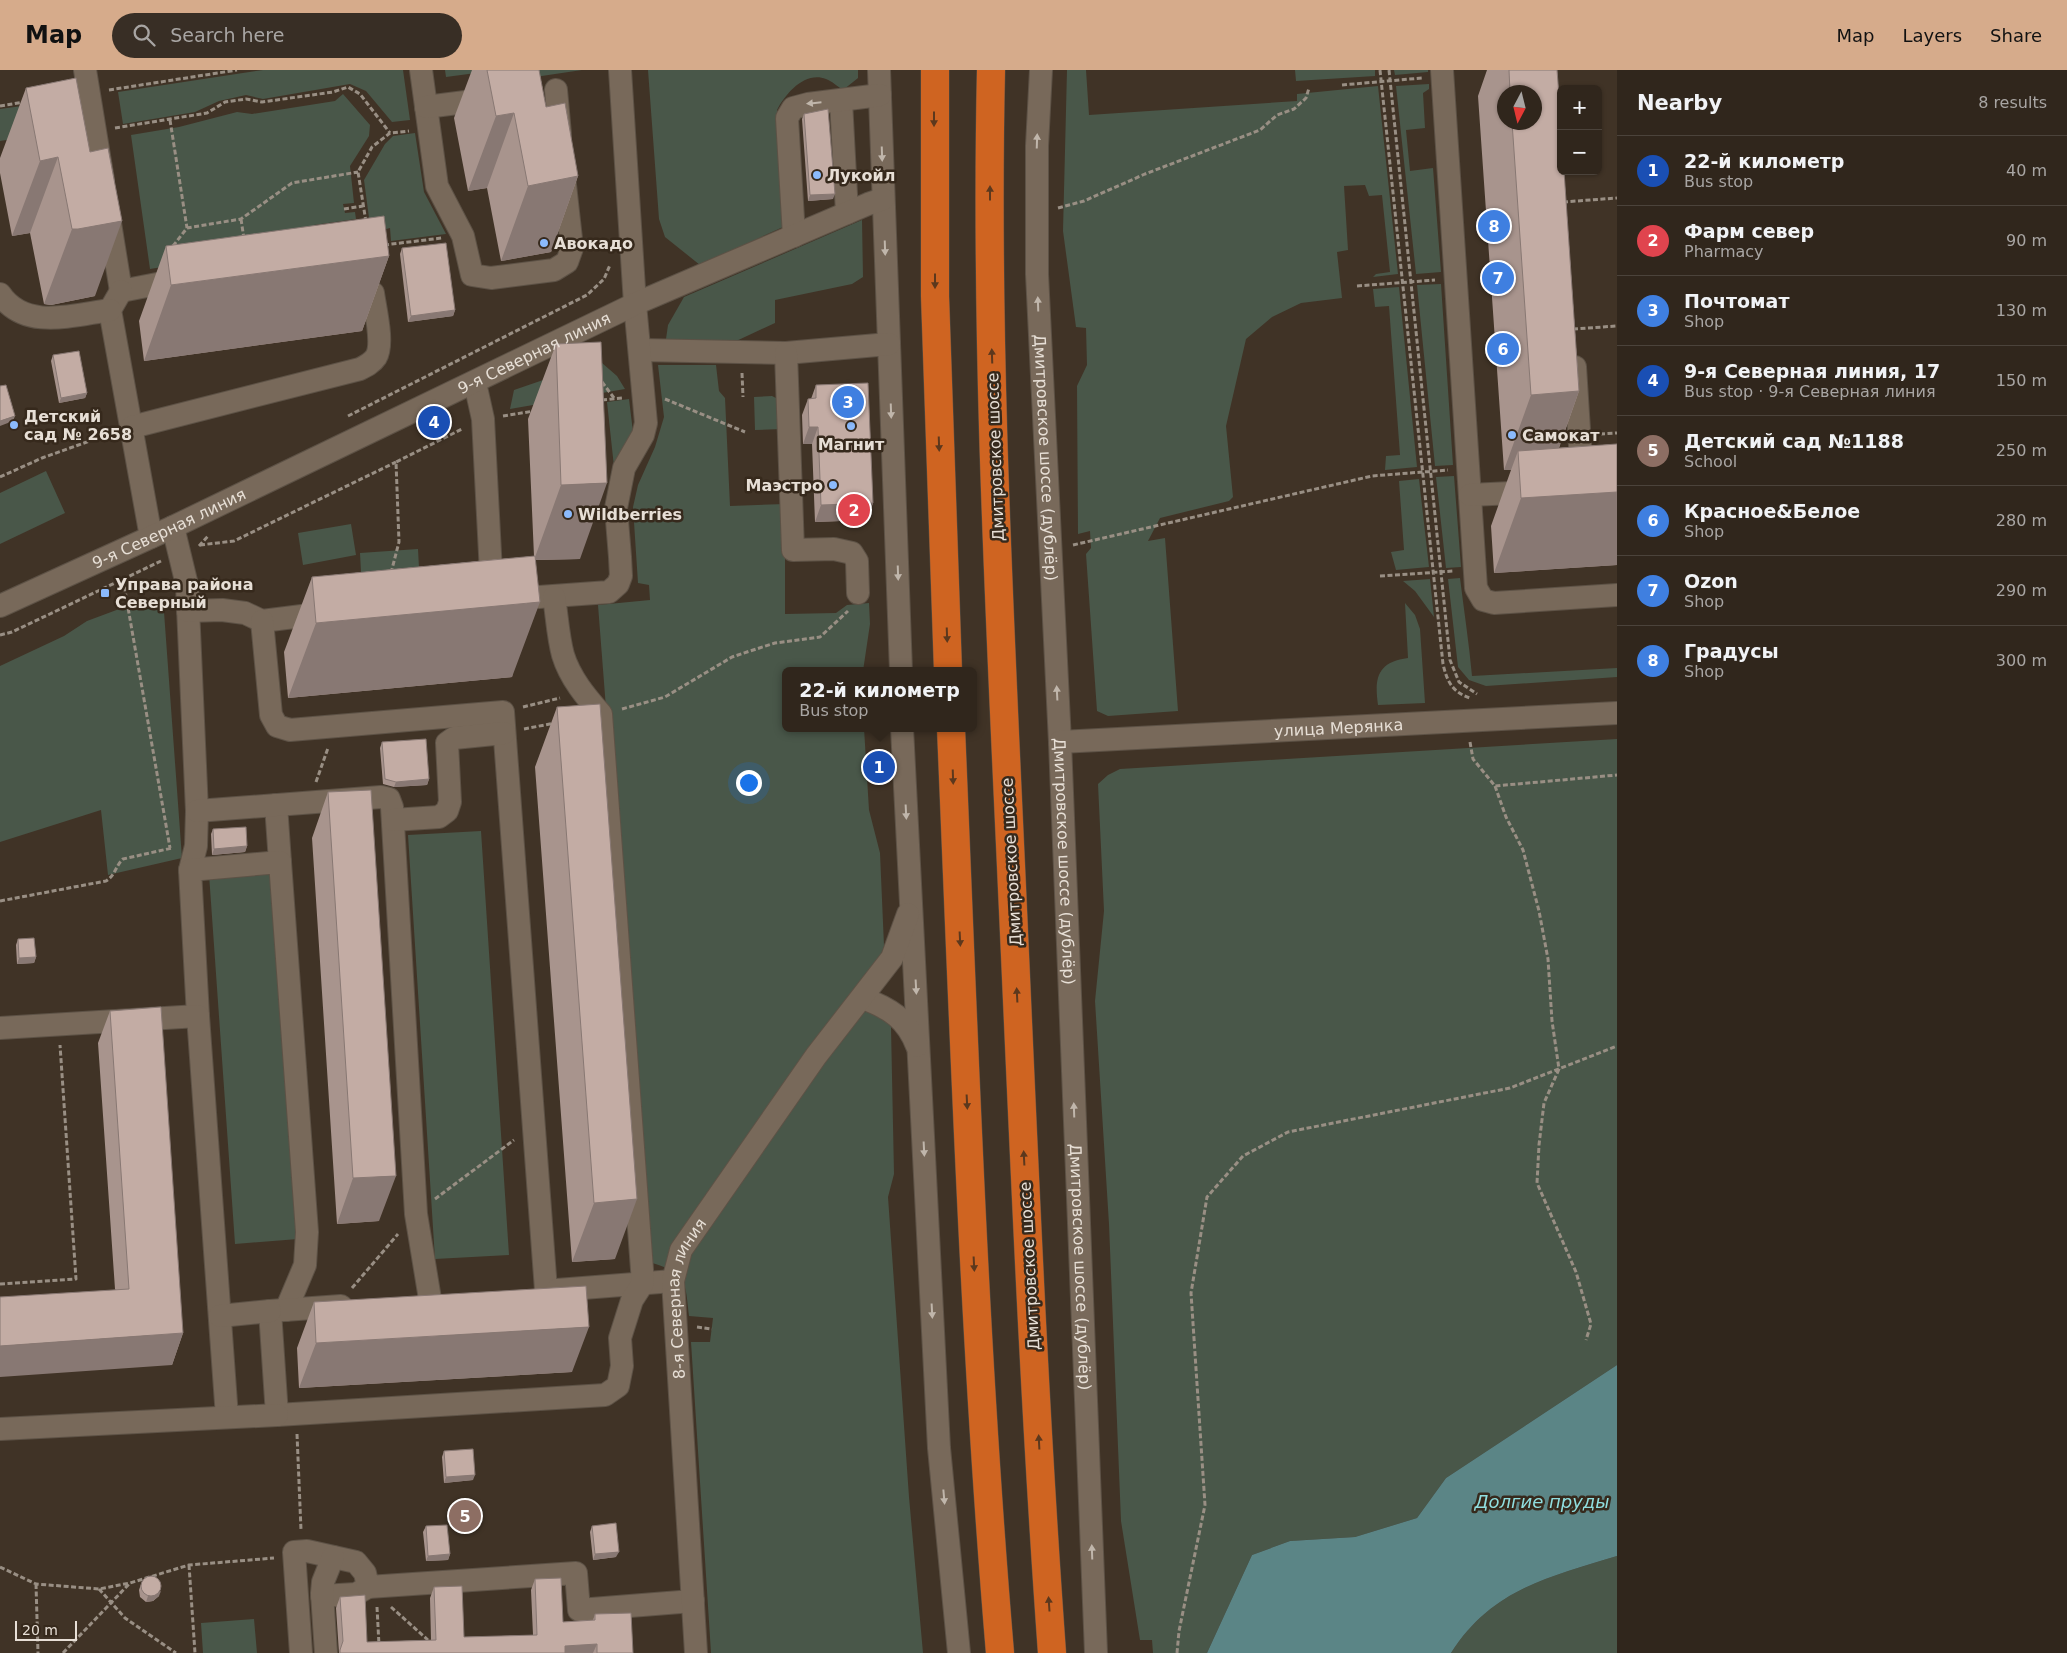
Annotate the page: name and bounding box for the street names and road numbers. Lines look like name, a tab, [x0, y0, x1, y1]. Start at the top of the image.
street label: 9-я Северная линия	[455, 308, 614, 398]
street label: Дмитровское шоссе (дублёр)	[1030, 334, 1061, 582]
street label: Дмитровское шоссе	[983, 372, 1008, 542]
street label: 9-я Северная линия	[89, 484, 249, 573]
street label: улица Мерянка	[1274, 715, 1404, 741]
street label: Дмитровское шоссе (дублёр)	[1050, 737, 1079, 985]
street label: Дмитровское шоссе	[998, 777, 1025, 947]
street label: Дмитровское шоссе (дублёр)	[1066, 1143, 1095, 1391]
street label: Дмитровское шоссе	[1016, 1181, 1043, 1351]
street label: 8-я Северная линия	[664, 1215, 710, 1380]

